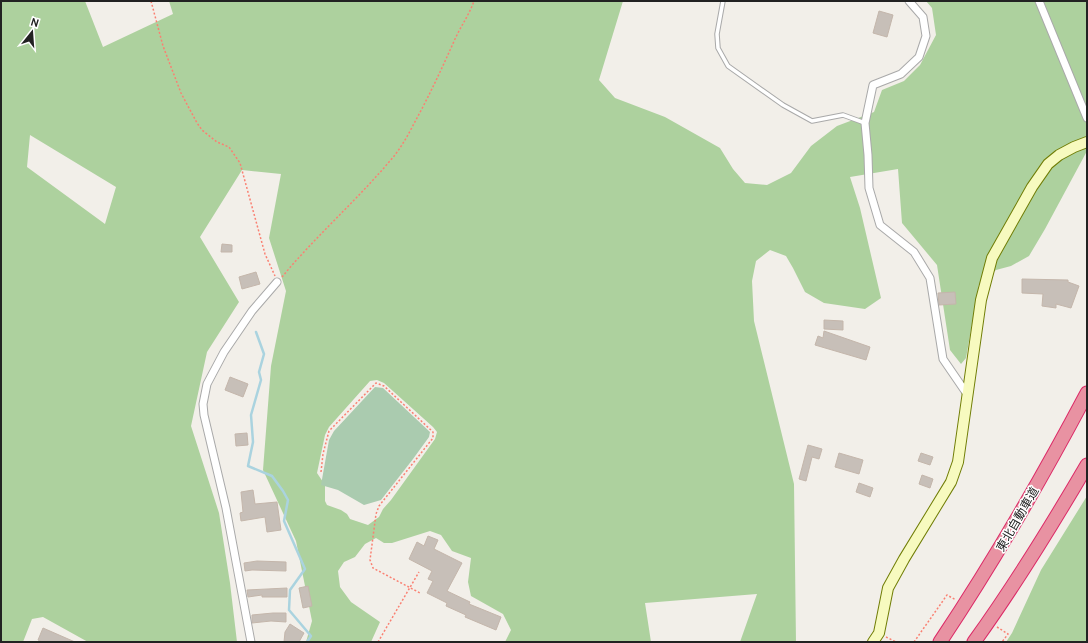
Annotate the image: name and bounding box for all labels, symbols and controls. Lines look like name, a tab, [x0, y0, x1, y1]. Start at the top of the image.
north arrow	[12, 12, 52, 52]
text: N	[29, 15, 41, 30]
street label: 東北自動車道	[993, 484, 1041, 554]

